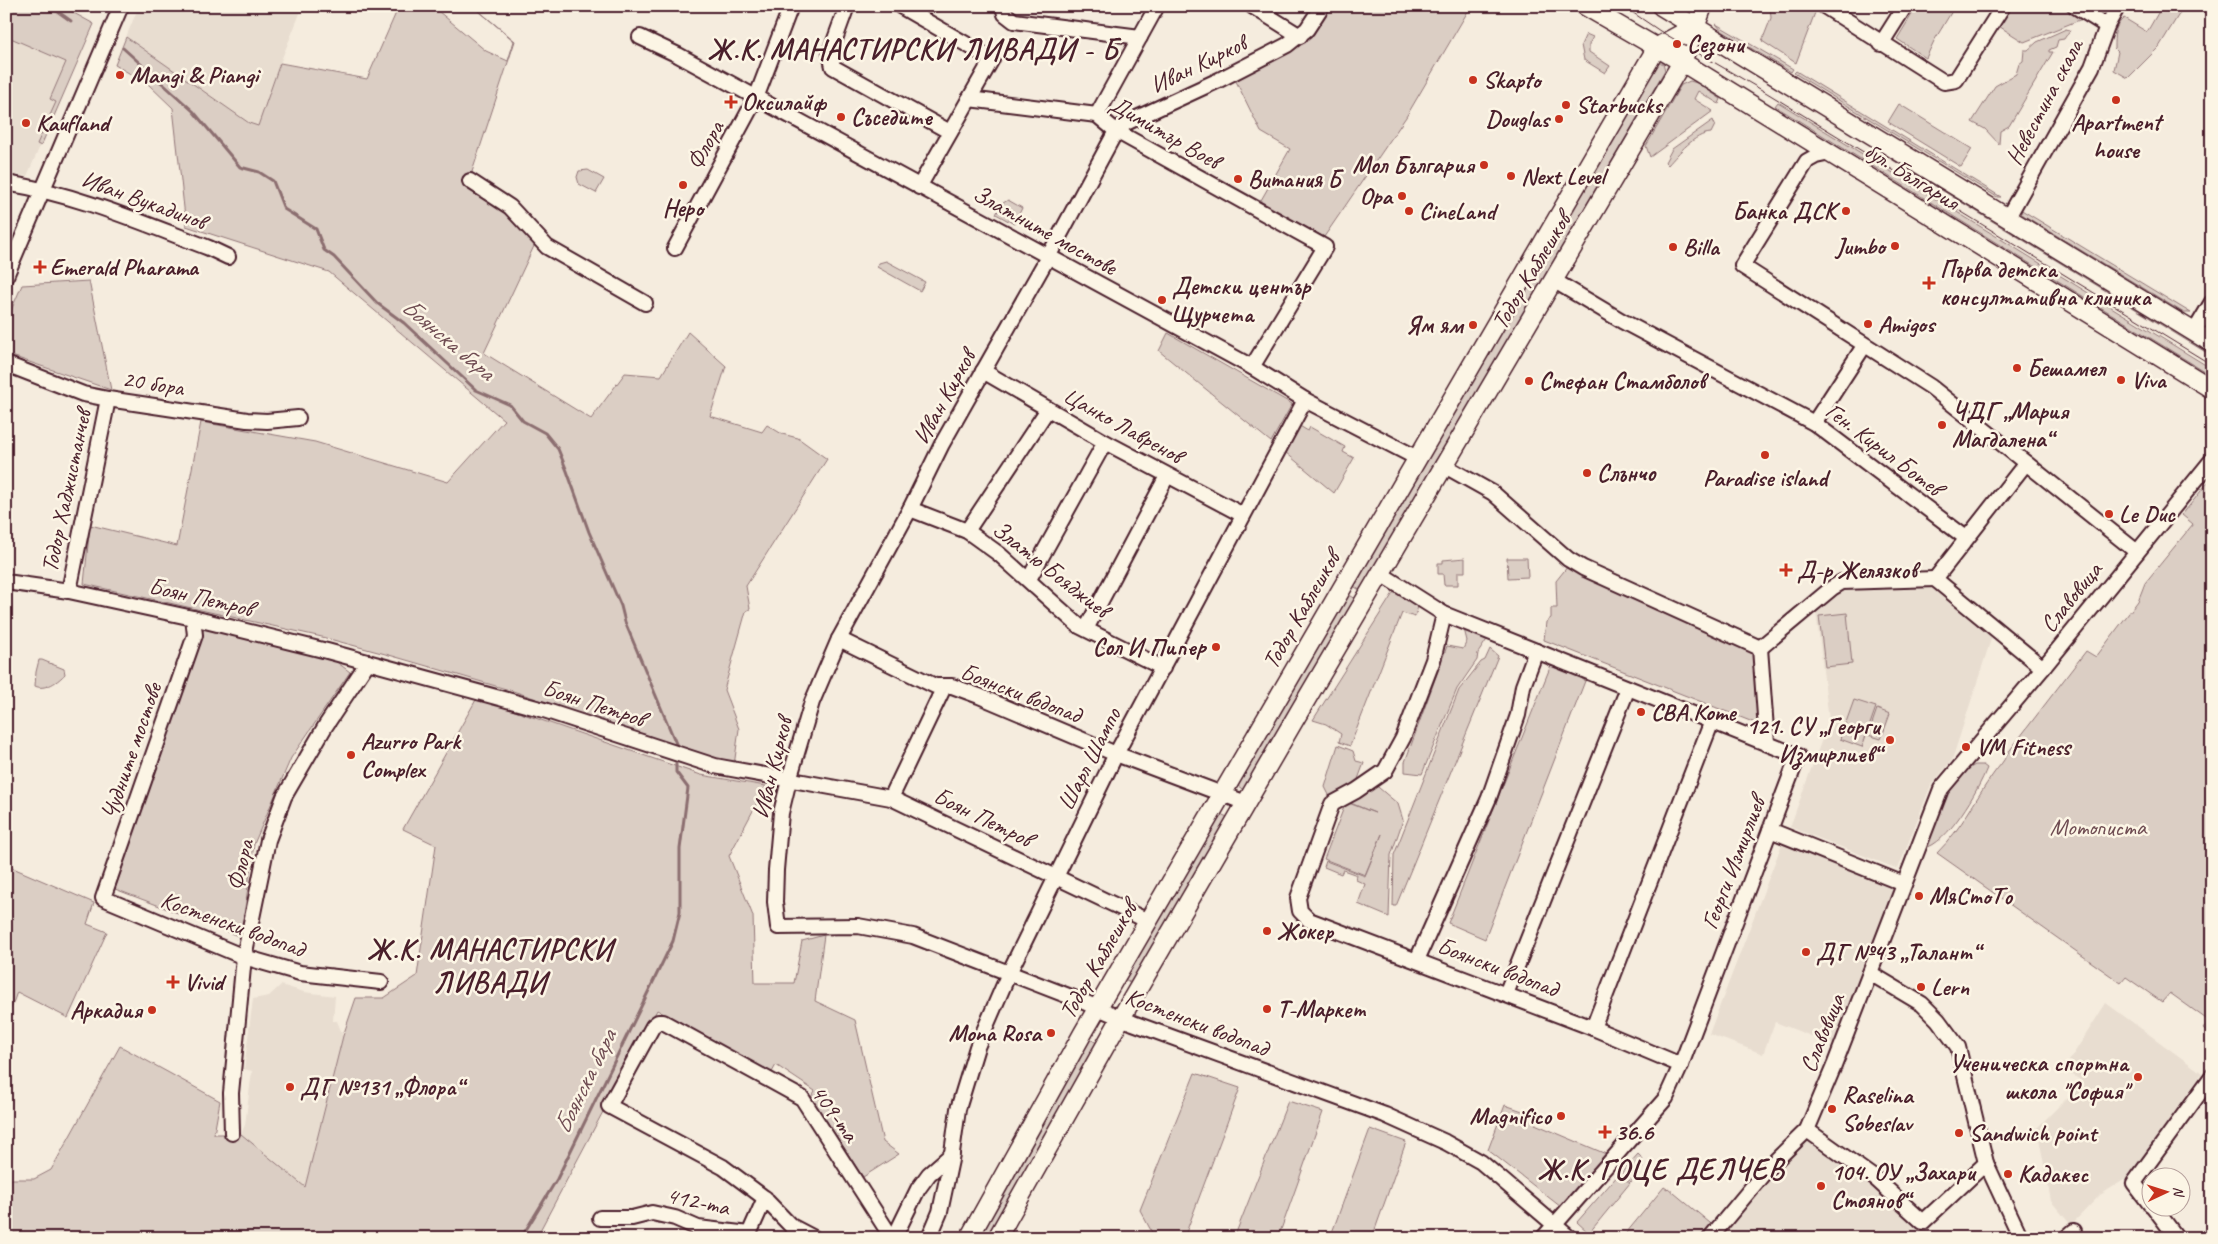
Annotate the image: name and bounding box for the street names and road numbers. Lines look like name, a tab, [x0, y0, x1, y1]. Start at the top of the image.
street label: Иван Кирков	[1145, 26, 1254, 100]
street label: Невестина скала	[1998, 32, 2091, 170]
street label: Димитър Воев	[1105, 88, 1229, 178]
street label: Флора	[679, 114, 731, 175]
street label: бул. България	[1859, 135, 1966, 218]
street label: Иван Вукадинов	[78, 164, 215, 238]
street label: Златните мостове	[968, 178, 1124, 283]
street label: Тодор Каблешков	[1485, 202, 1580, 335]
street label: Иван Кирков	[906, 341, 984, 449]
street label: 20 бора	[120, 363, 187, 403]
street label: Цанко Лавренов	[1058, 380, 1192, 472]
street label: Ген. Кирил Ботев	[1820, 395, 1953, 506]
street label: Тодор Хаджистанчев	[34, 402, 99, 575]
street label: Златю Бояджиев	[986, 514, 1119, 627]
street label: Тодор Каблешков	[1255, 541, 1349, 674]
street label: Славовица	[2033, 554, 2109, 638]
street label: Боян Петров	[146, 571, 261, 625]
street label: Боянски водопад	[956, 656, 1088, 731]
street label: Боян Петров	[539, 672, 654, 735]
street label: Чудните мостове	[94, 677, 169, 823]
street label: Шарл Шампо	[1050, 701, 1128, 815]
street label: Иван Кирков	[745, 711, 800, 822]
street label: Боян Петров	[929, 780, 1042, 856]
street label: Георги Измирлиев	[1694, 787, 1774, 933]
street label: Флора	[220, 835, 261, 893]
street label: Костенски водопад	[157, 884, 312, 965]
street label: Тодор Каблешков	[1052, 891, 1146, 1024]
street label: Боянски водопад	[1433, 930, 1565, 1005]
street label: Костенски водопад	[1121, 981, 1276, 1064]
street label: Славовица	[1793, 988, 1852, 1077]
street label: 409-та	[804, 1078, 867, 1149]
street label: 412-та	[664, 1180, 734, 1223]

